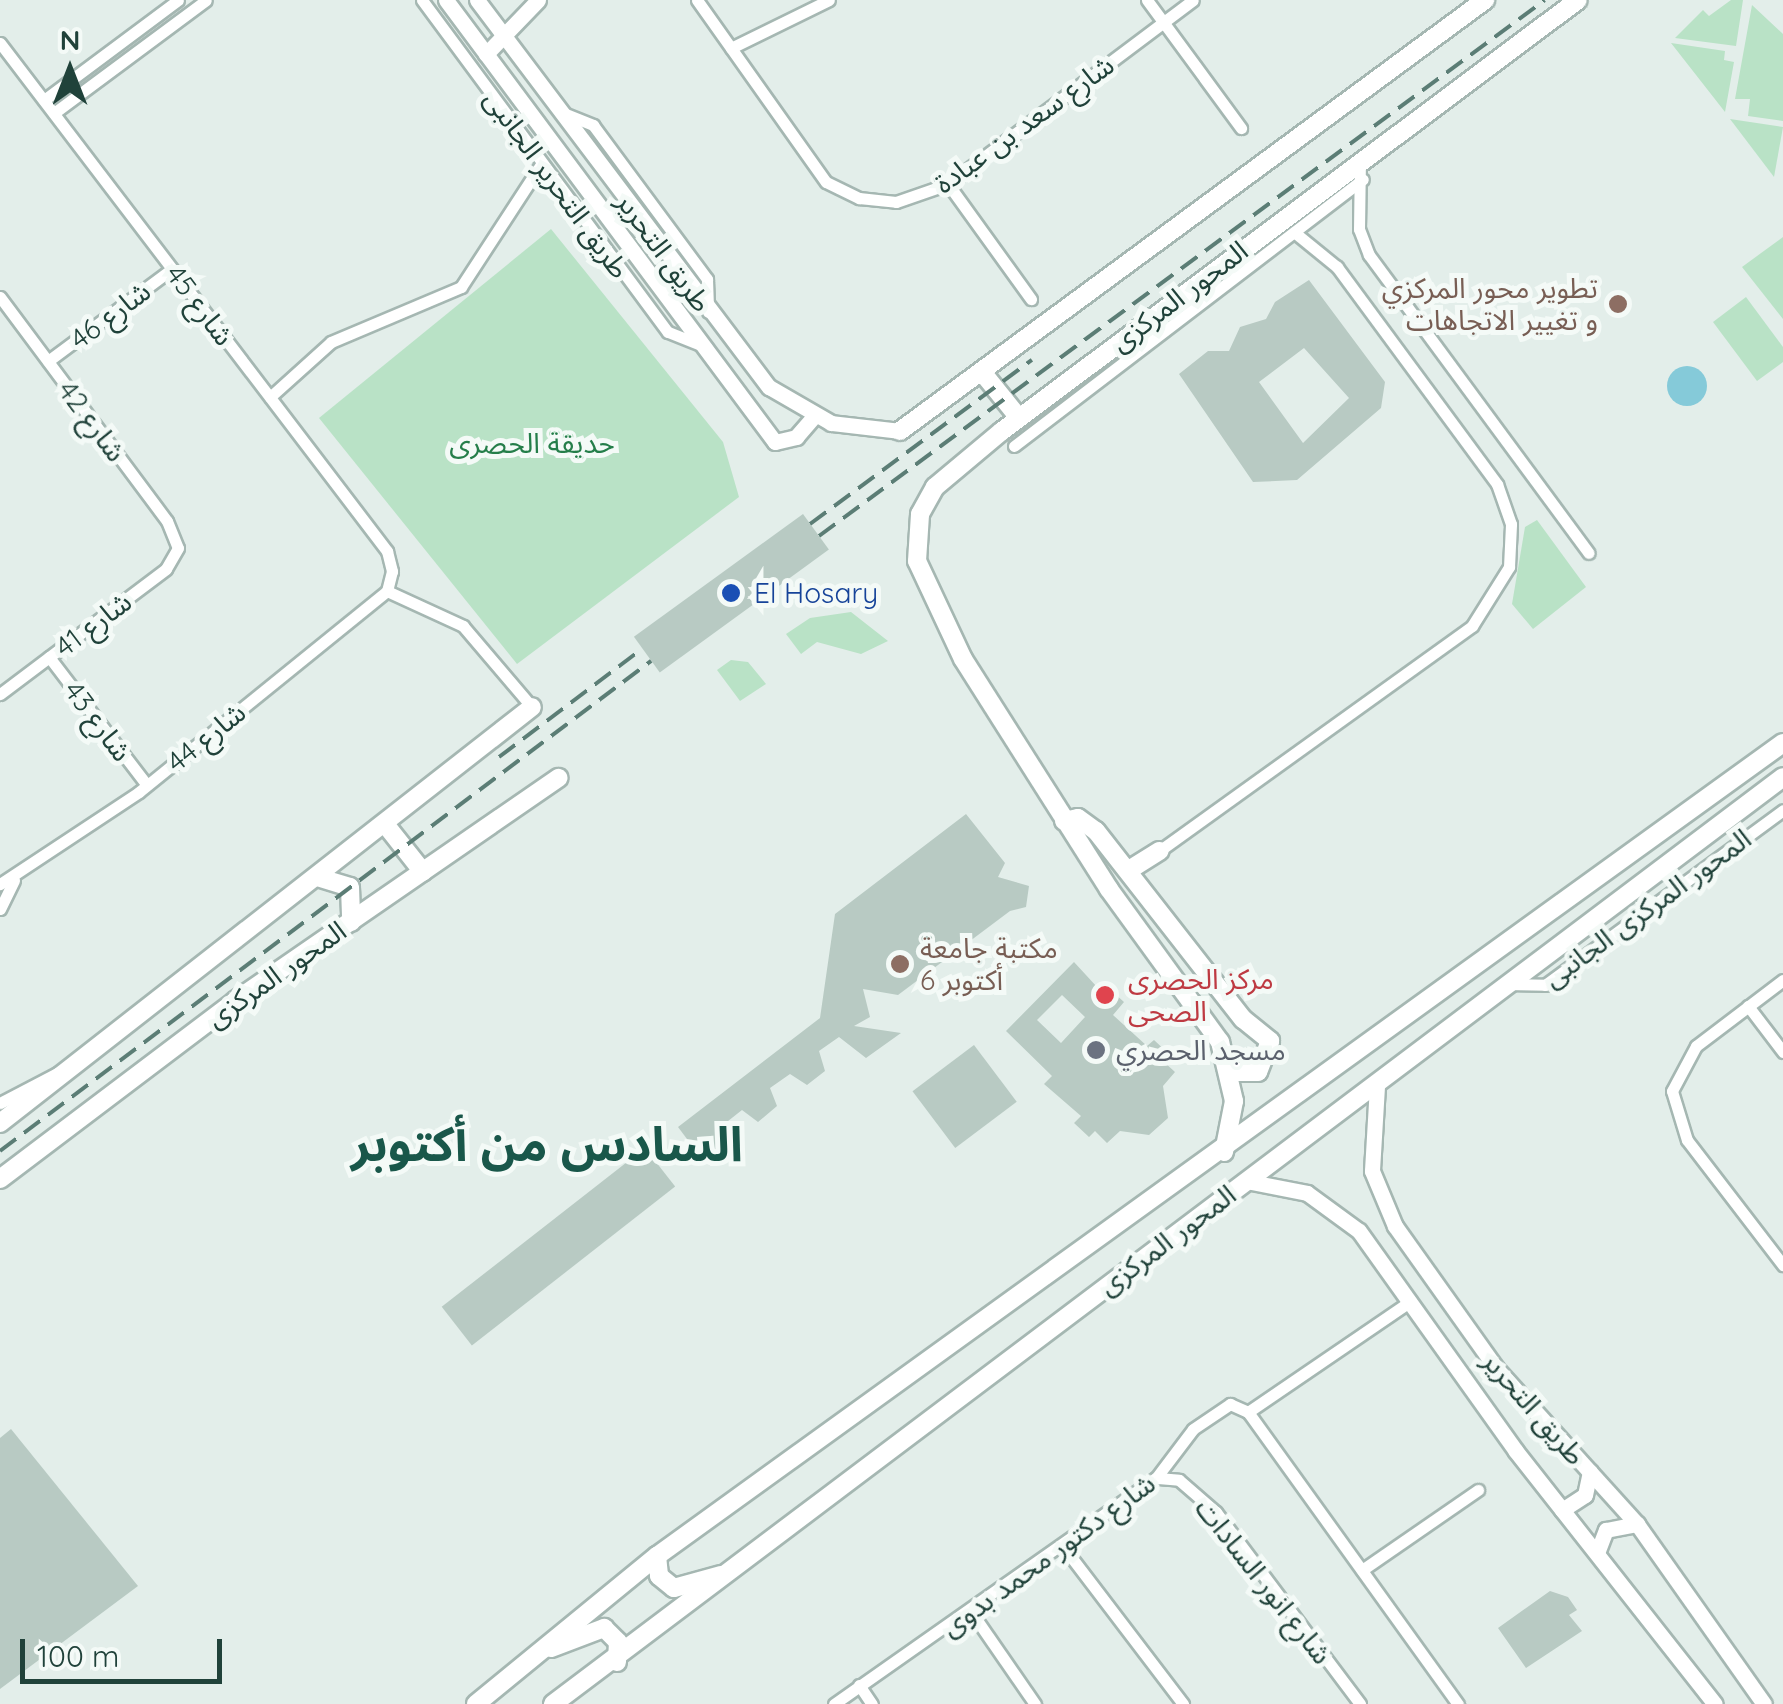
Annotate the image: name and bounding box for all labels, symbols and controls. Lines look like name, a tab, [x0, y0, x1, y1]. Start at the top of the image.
north arrow	[20, 20, 120, 120]
text: N	[60, 22, 80, 57]
street label: شارع سعد بن عبادة	[928, 48, 1120, 200]
street label: طريق التحرير الجانبى	[477, 83, 637, 285]
street label: طريق التحرير	[609, 186, 719, 318]
street label: المحور المركزى	[1104, 234, 1254, 358]
street label: شارع 45	[159, 258, 241, 352]
place label: تطوير محور المركزي و تغيير الاتجاهات	[1382, 271, 1598, 337]
street label: شارع 46	[63, 274, 157, 356]
marker: تطوير محور المركزي و تغيير الاتجاهات	[1607, 293, 1629, 315]
street label: شارع 42	[51, 374, 133, 468]
park label: حديقة الحصرى	[449, 426, 615, 460]
place label: El Hosary	[754, 576, 878, 610]
marker: El Hosary	[718, 580, 744, 606]
street label: شارع 41	[48, 584, 138, 664]
street label: شارع 43	[57, 674, 139, 768]
street label: شارع 44	[160, 695, 252, 779]
street label: المحور المركزى الجانبى	[1537, 821, 1757, 995]
street label: المحور المركزى	[200, 913, 352, 1035]
place label: مكتبة جامعة 6 أكتوبر	[920, 931, 1058, 997]
marker: مكتبة جامعة 6 أكتوبر	[889, 953, 911, 975]
place label: مركز الحصرى الصحى	[1128, 962, 1274, 1028]
marker: مركز الحصرى الصحى	[1092, 982, 1118, 1008]
place label: مسجد الحصري	[1116, 1033, 1286, 1067]
marker: مسجد الحصري	[1085, 1039, 1107, 1061]
district label: السادس من أكتوبر	[351, 1115, 743, 1173]
street label: المحور المركزى	[1092, 1178, 1242, 1302]
street label: طريق التحرير	[1475, 1344, 1593, 1472]
street label: شارع دكتور محمد بدوى	[935, 1466, 1161, 1644]
street label: شارع انور السادات	[1189, 1491, 1339, 1671]
scale bar	[25, 1619, 228, 1681]
text: 100 m	[37, 1637, 119, 1675]

